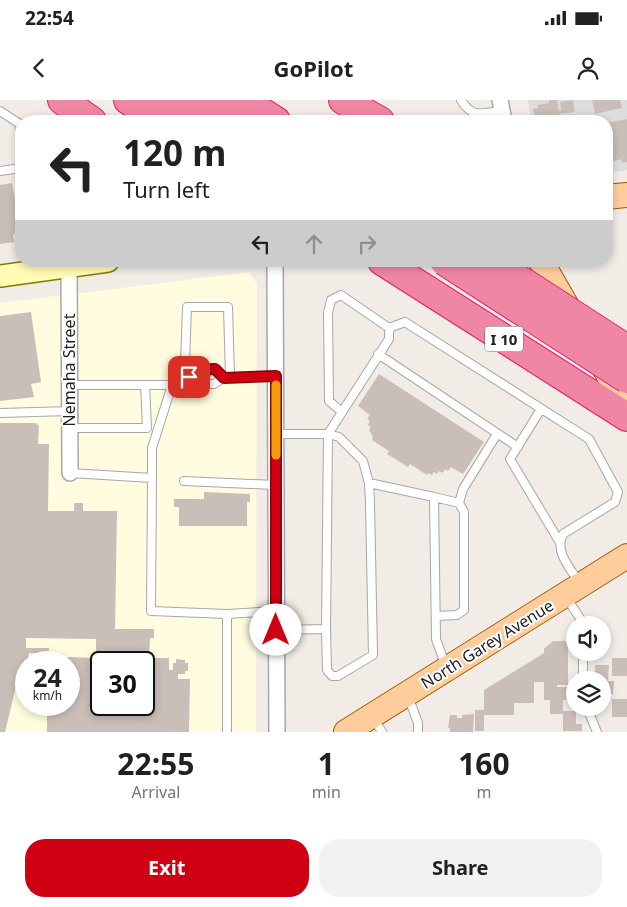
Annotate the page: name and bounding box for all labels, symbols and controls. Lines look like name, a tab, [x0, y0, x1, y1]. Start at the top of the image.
text: 22:54	[25, 5, 74, 31]
text: GoPilot	[274, 53, 353, 83]
icon: back	[25, 54, 53, 82]
icon: person	[574, 54, 602, 82]
text: 120 m	[123, 129, 226, 176]
icon: left	[40, 135, 105, 200]
text: Turn left	[123, 174, 210, 204]
icon: left	[247, 230, 275, 258]
icon: ahead	[300, 230, 328, 258]
icon: right	[353, 230, 381, 258]
street label: Nemaha Street	[58, 313, 80, 426]
road number: I 10	[485, 326, 523, 352]
pin	[168, 356, 210, 398]
icon: arrive	[175, 363, 203, 391]
street label: North Garey Avenue	[417, 594, 557, 694]
position arrow	[249, 603, 301, 655]
map controls	[566, 616, 611, 716]
button: sound	[566, 616, 611, 661]
speed limit sign: 30	[90, 651, 155, 716]
text: 24	[33, 660, 62, 694]
button: layers	[566, 671, 611, 716]
text: km/h	[33, 687, 62, 704]
text: 22:55	[117, 743, 194, 784]
text: 1	[318, 743, 335, 784]
text: 160	[458, 743, 510, 784]
text: Arrival	[131, 781, 180, 803]
text: min	[312, 781, 341, 803]
text: m	[476, 781, 491, 803]
button: Exit	[25, 839, 309, 897]
button: Share	[319, 839, 602, 897]

